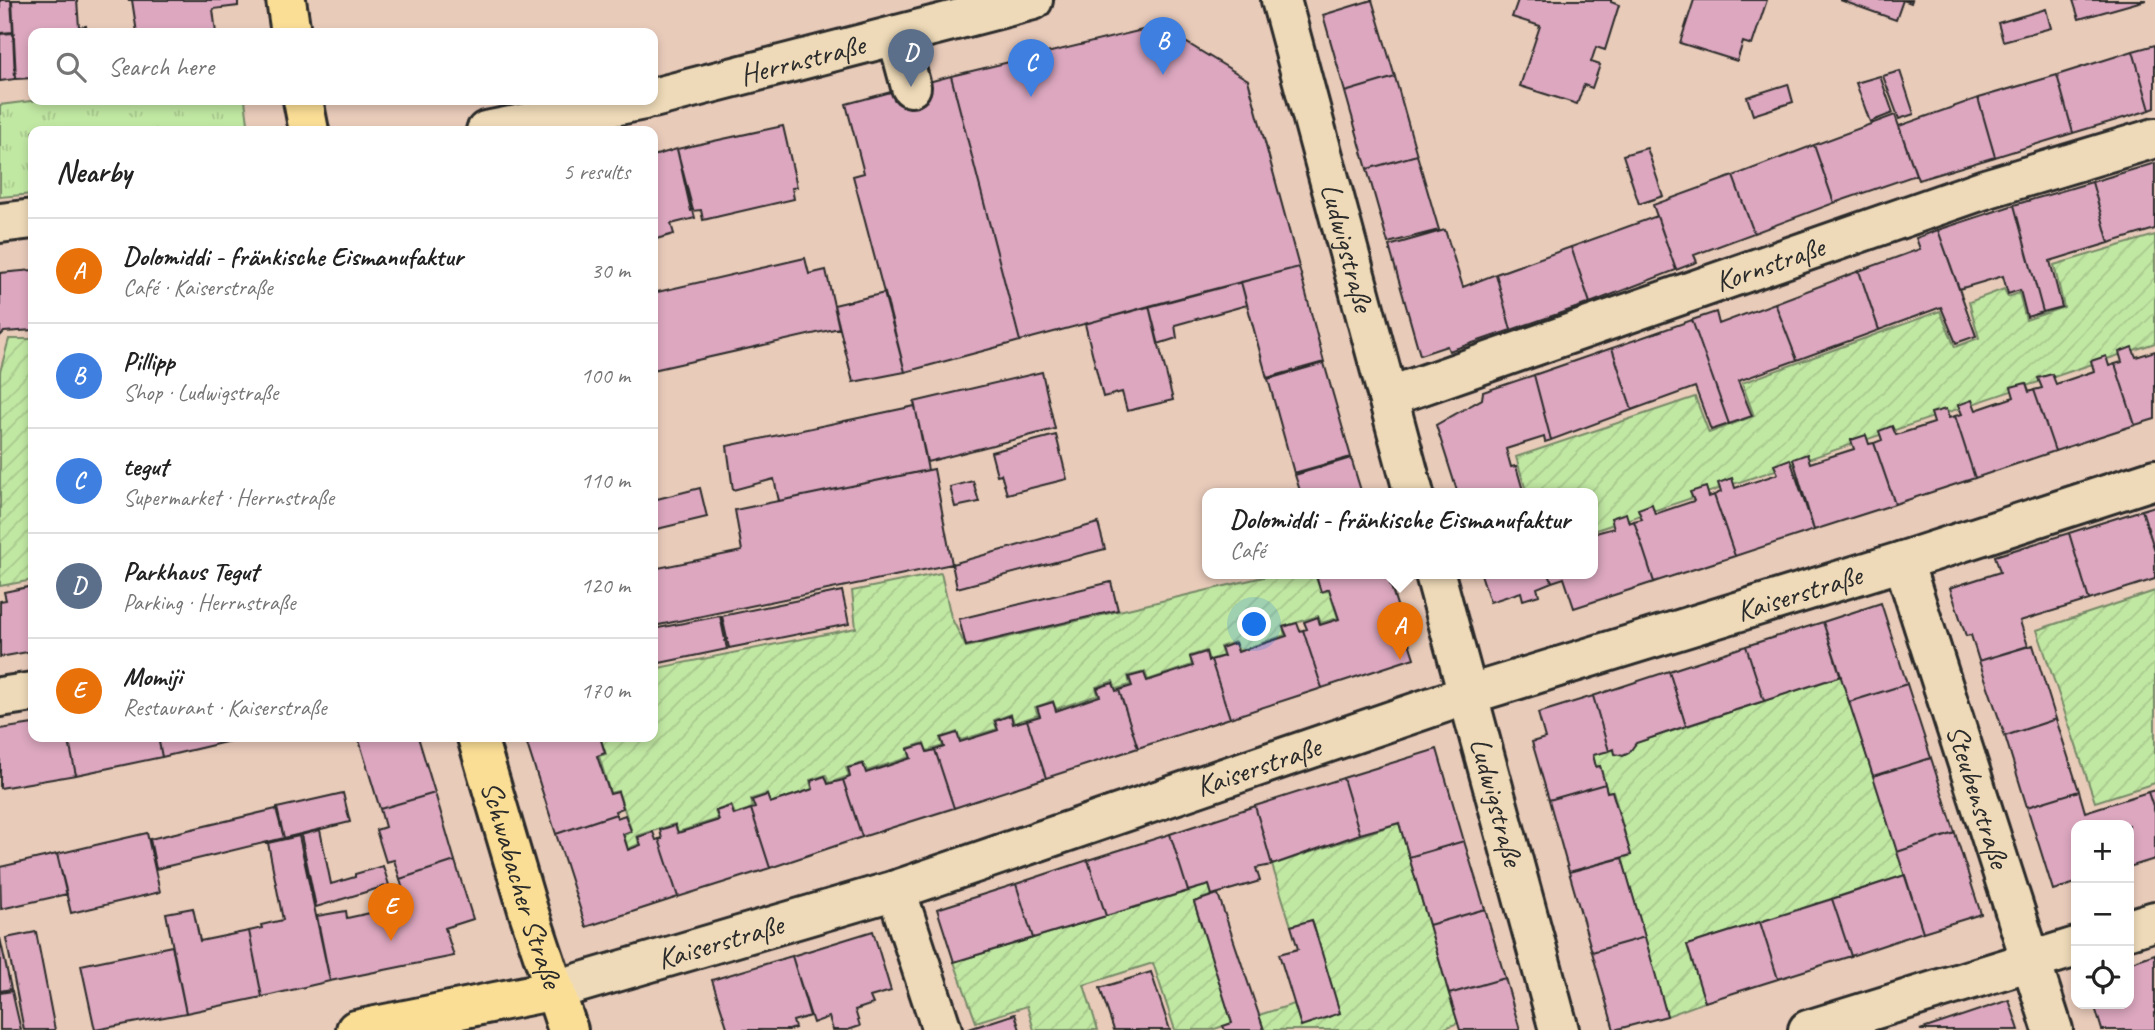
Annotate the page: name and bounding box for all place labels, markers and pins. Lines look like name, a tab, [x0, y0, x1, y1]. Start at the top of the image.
pin: B	[1140, 17, 1186, 75]
pin: D	[888, 29, 934, 87]
pin: C	[1008, 39, 1054, 97]
pin: A	[1377, 602, 1423, 660]
pin: E	[368, 883, 414, 941]

